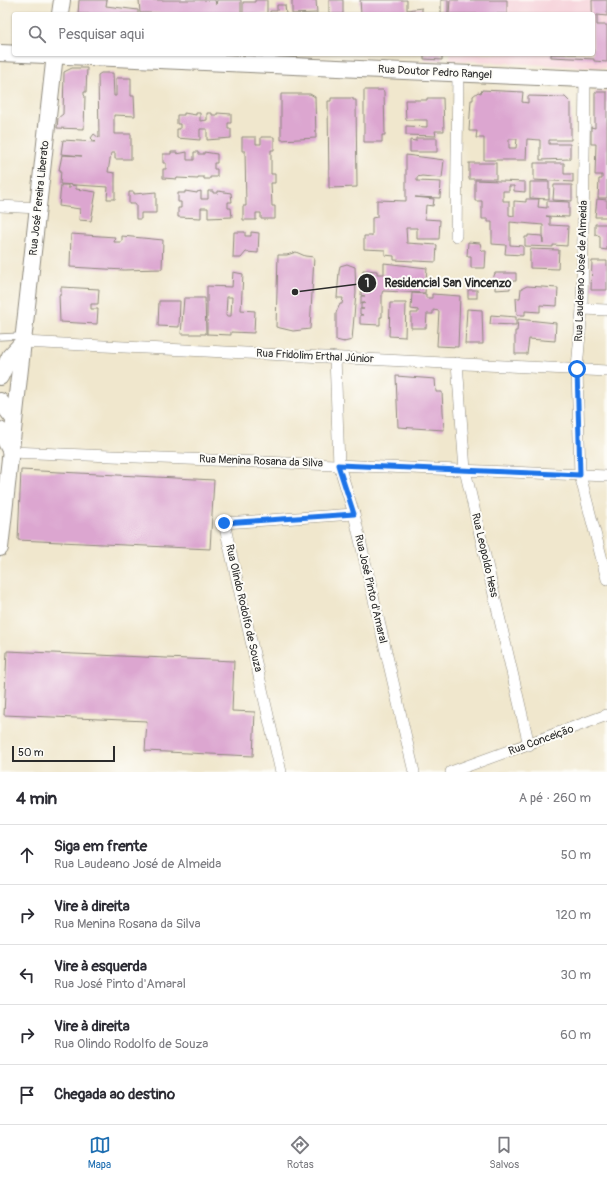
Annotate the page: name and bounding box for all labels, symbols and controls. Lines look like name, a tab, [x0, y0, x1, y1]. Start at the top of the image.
search box	[12, 12, 595, 56]
icon: search	[26, 23, 48, 45]
text: Pesquisar aqui	[58, 25, 144, 44]
street label: Rua Doutor Pedro Rangel	[378, 63, 492, 81]
street label: Rua José Pereira Liberato	[26, 140, 52, 256]
street label: Rua Laudeano José de Almeida	[572, 200, 590, 342]
callout: Residencial San Vincenzo	[357, 271, 520, 295]
text: 1	[365, 276, 369, 291]
text: Residencial San Vincenzo	[385, 276, 512, 291]
street label: Rua Fridolim Erthal Júnior	[256, 346, 374, 366]
route start	[568, 360, 586, 378]
street label: Rua Menina Rosana da Silva	[199, 452, 323, 470]
street label: Rua Leopoldo Hess	[469, 512, 501, 598]
route end	[215, 514, 233, 532]
street label: Rua José Pinto d'Amaral	[352, 533, 390, 645]
street label: Rua Olindo Rodolfo de Souza	[223, 543, 265, 673]
street label: Rua Conceição	[507, 722, 575, 758]
scale bar	[12, 744, 115, 763]
text: 50 m	[18, 746, 44, 759]
text: 4 min	[16, 788, 57, 809]
text: A pé · 260 m	[519, 790, 591, 806]
text: Siga em frente	[54, 837, 147, 856]
icon: ahead	[16, 844, 38, 866]
text: 50 m	[561, 847, 591, 863]
text: Rua Laudeano José de Almeida	[54, 856, 221, 872]
text: Vire à direita	[54, 897, 130, 916]
icon: right	[16, 904, 38, 926]
text: 120 m	[555, 907, 591, 923]
text: Rua Menina Rosana da Silva	[54, 916, 201, 932]
text: Vire à esquerda	[54, 957, 147, 976]
icon: left	[16, 964, 38, 986]
text: 30 m	[561, 967, 591, 983]
text: Rua José Pinto d'Amaral	[54, 976, 186, 992]
text: Vire à direita	[54, 1017, 130, 1036]
icon: right	[16, 1024, 38, 1046]
text: 60 m	[560, 1027, 591, 1043]
text: Rua Olindo Rodolfo de Souza	[54, 1036, 208, 1052]
icon: arrive	[16, 1084, 38, 1106]
text: Chegada ao destino	[54, 1085, 175, 1104]
tab: Mapa	[88, 1134, 111, 1171]
tab: Rotas	[287, 1134, 314, 1171]
tab: Salvos	[489, 1134, 519, 1171]

